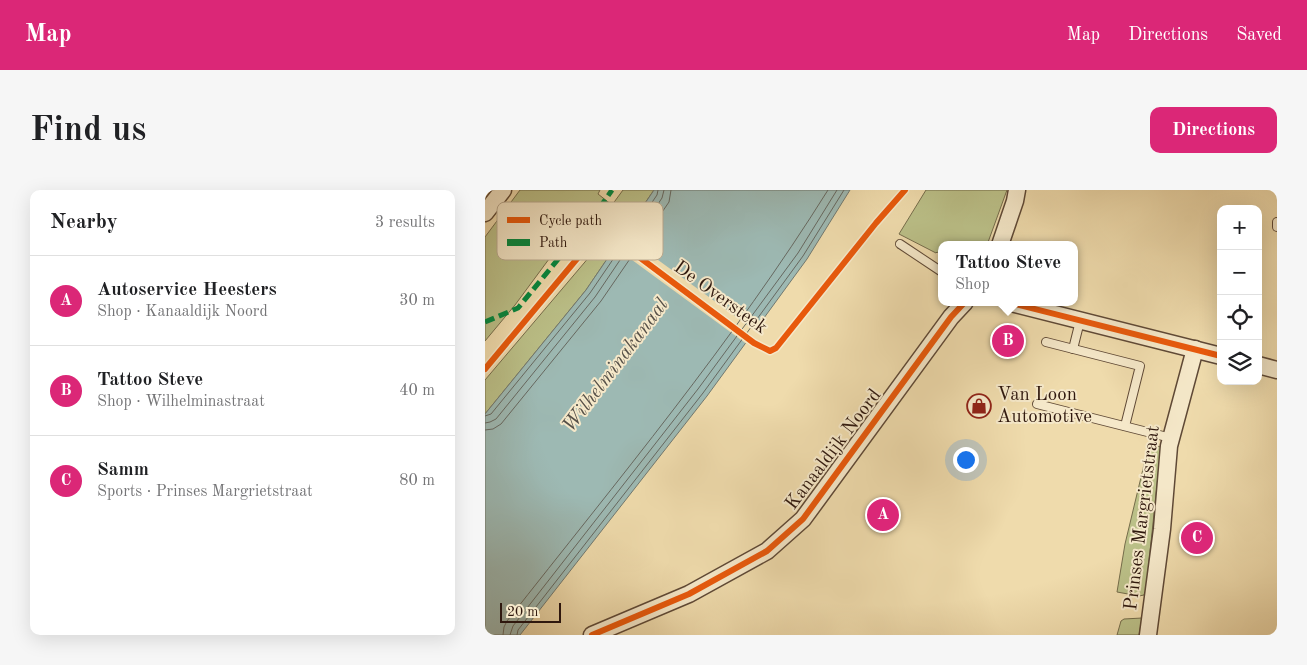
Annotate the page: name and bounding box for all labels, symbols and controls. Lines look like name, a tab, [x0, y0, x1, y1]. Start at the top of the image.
text: Map	[25, 23, 72, 47]
text: Map	[1067, 26, 1100, 44]
text: Directions	[1128, 26, 1208, 44]
text: Saved	[1236, 26, 1282, 44]
button: Directions	[1150, 107, 1277, 153]
text: Find us	[30, 113, 146, 148]
legend	[497, 202, 663, 260]
map controls	[1217, 205, 1262, 385]
button: +	[1217, 205, 1262, 250]
text: Nearby	[50, 212, 118, 233]
text: Cycle path	[539, 214, 602, 228]
text: 3 results	[375, 215, 435, 231]
text: Path	[539, 236, 568, 250]
popup	[938, 241, 1078, 306]
button: −	[1217, 250, 1262, 295]
text: Tattoo Steve	[955, 254, 1061, 273]
street label: De Oversteek	[670, 258, 770, 338]
text: Shop	[955, 277, 990, 293]
text: Autoservice Heesters	[97, 281, 277, 300]
text: A	[60, 293, 72, 309]
text: 30 m	[399, 293, 435, 309]
water label: Wilhelminakanaal	[559, 295, 673, 437]
button: locate	[1217, 295, 1262, 340]
text: Shop · Kanaaldijk Noord	[97, 304, 268, 320]
pin: B	[992, 322, 1024, 360]
button: layers	[1217, 340, 1262, 385]
text: Tattoo Steve	[97, 371, 203, 390]
text: B	[60, 383, 72, 399]
text: 40 m	[399, 383, 435, 399]
street label: Kanaaldijk Noord	[783, 386, 885, 514]
place label: Van Loon Automotive	[997, 386, 1092, 427]
shop icon: Van Loon Automotive	[966, 393, 992, 419]
text: Shop · Wilhelminastraat	[97, 394, 265, 410]
street label: Prinses Margrietstraat	[1122, 424, 1164, 612]
your location	[953, 447, 979, 473]
text: Samm	[97, 461, 149, 480]
text: C	[61, 473, 71, 489]
text: 80 m	[399, 473, 435, 489]
text: Sports · Prinses Margrietstraat	[97, 484, 313, 500]
pin: A	[867, 496, 899, 534]
pin: C	[1181, 519, 1213, 557]
scale bar	[500, 600, 561, 623]
text: 20 m	[507, 605, 538, 619]

